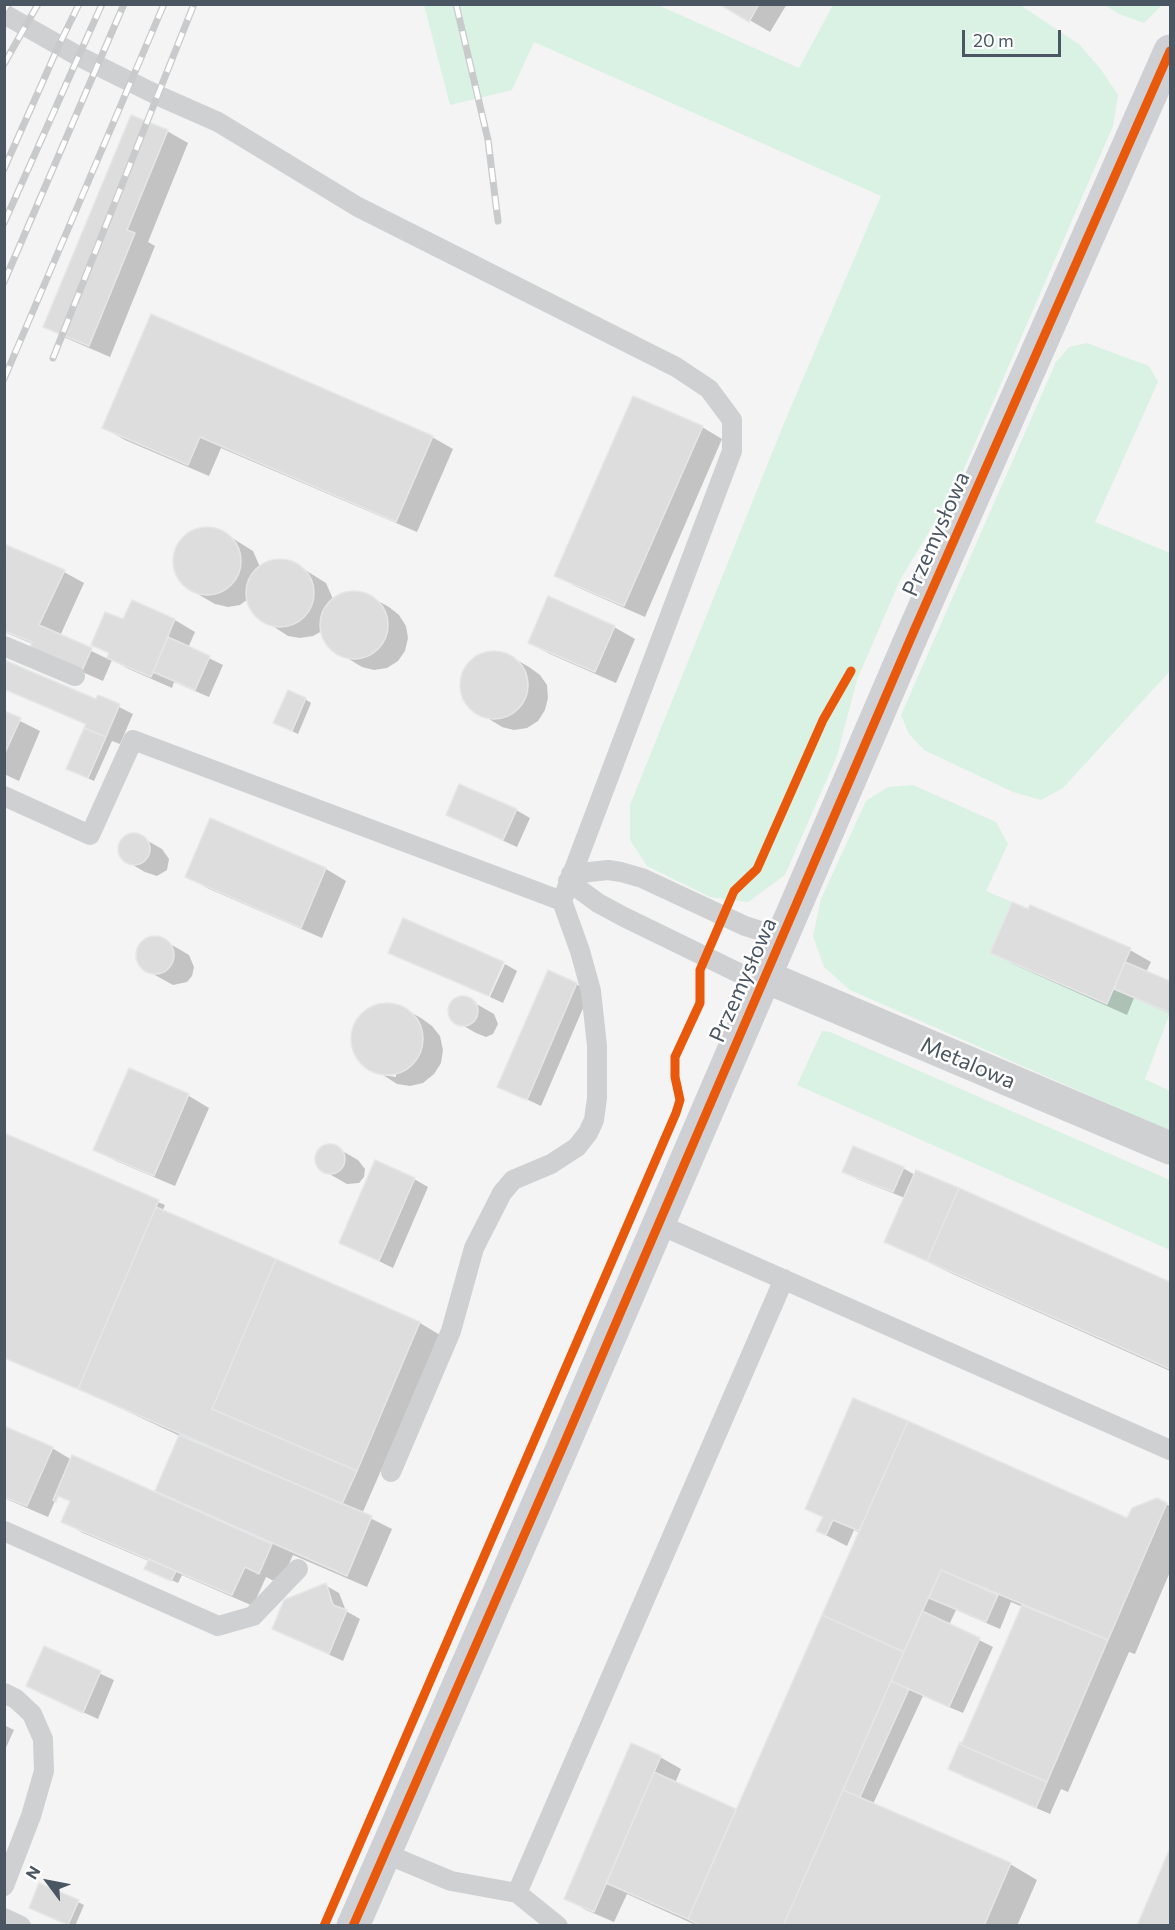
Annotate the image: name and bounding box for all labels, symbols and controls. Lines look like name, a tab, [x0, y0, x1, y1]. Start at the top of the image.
scale bar	[965, 18, 1064, 56]
text: 20 m	[973, 29, 1014, 51]
street label: Przemysłowa	[897, 468, 975, 600]
street label: Przemysłowa	[704, 914, 782, 1046]
street label: Metalowa	[917, 1031, 1019, 1095]
north arrow	[18, 1852, 78, 1912]
text: N	[21, 1862, 44, 1882]

